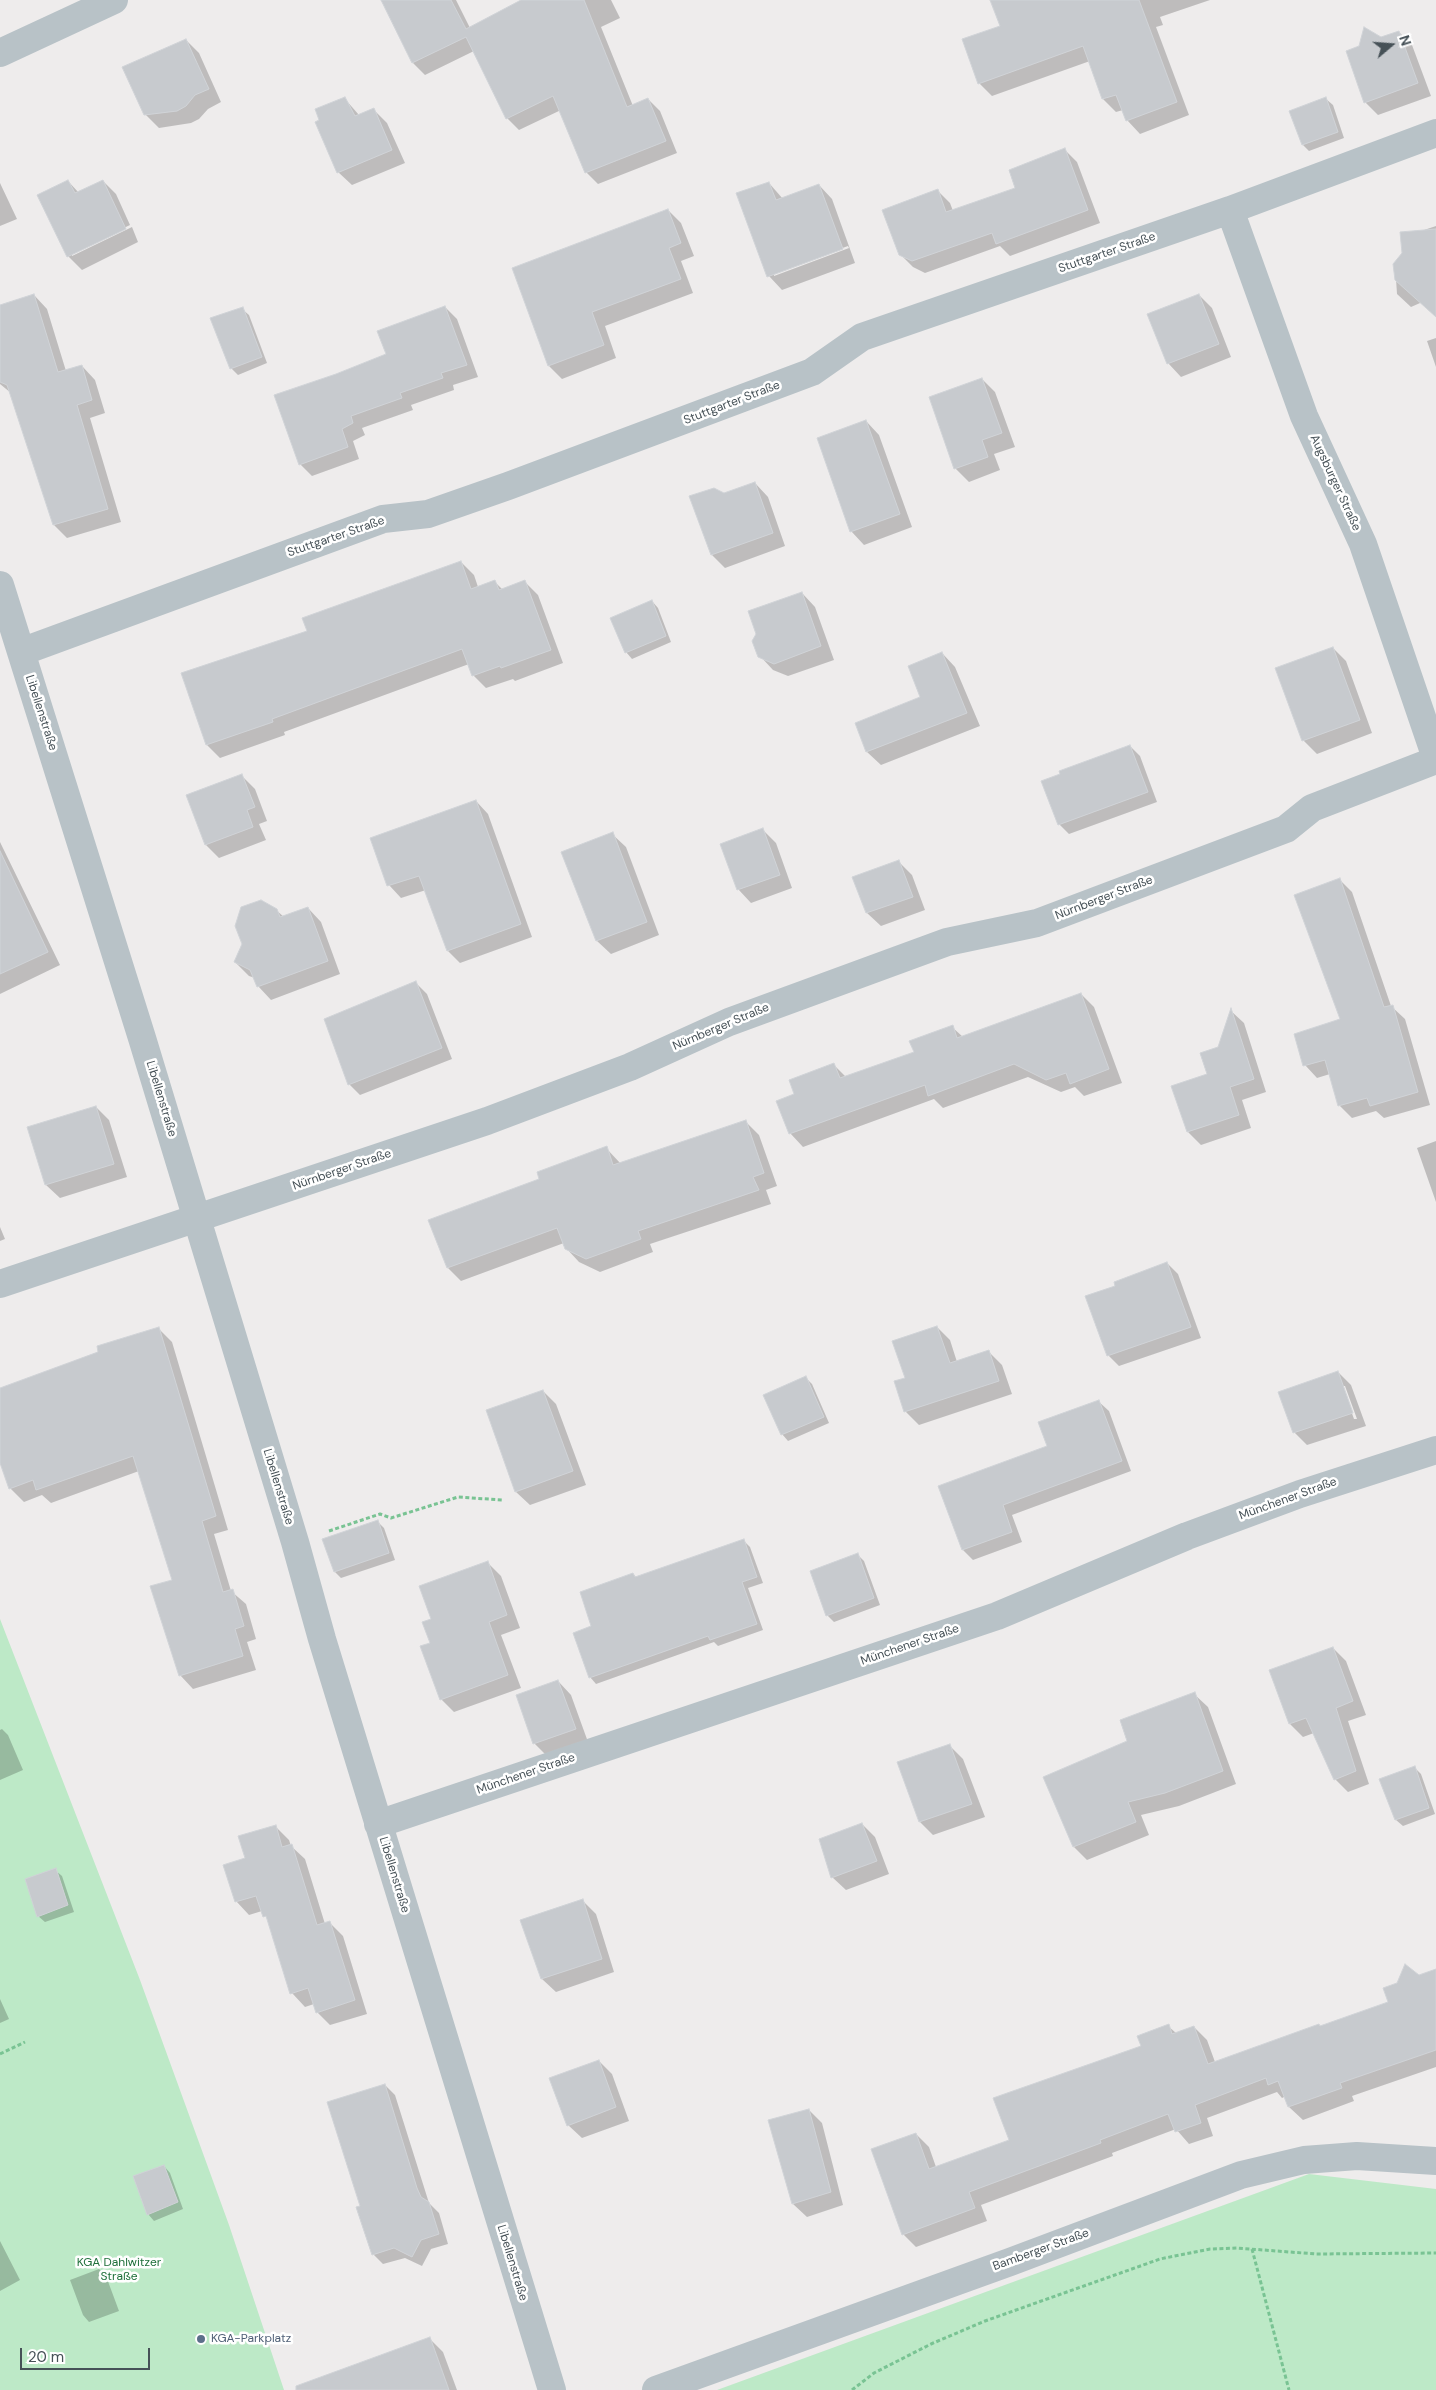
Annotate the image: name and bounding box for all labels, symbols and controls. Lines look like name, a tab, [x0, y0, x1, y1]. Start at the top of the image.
north arrow	[1366, 20, 1416, 70]
text: N	[1395, 33, 1415, 48]
street label: Stuttgarter Straße	[1057, 230, 1157, 276]
street label: Stuttgarter Straße	[682, 378, 782, 428]
street label: Augsburger Straße	[1306, 433, 1364, 533]
street label: Stuttgarter Straße	[286, 514, 386, 560]
street label: Libellenstraße	[22, 673, 60, 753]
street label: Nürnberger Straße	[1053, 873, 1155, 923]
street label: Nürnberger Straße	[671, 1000, 771, 1054]
street label: Libellenstraße	[143, 1059, 179, 1139]
street label: Nürnberger Straße	[291, 1146, 393, 1194]
street label: Libellenstraße	[260, 1447, 296, 1527]
street label: Münchener Straße	[1237, 1475, 1339, 1523]
street label: Münchener Straße	[859, 1621, 961, 1669]
street label: Münchener Straße	[475, 1750, 577, 1798]
street label: Libellenstraße	[376, 1835, 412, 1915]
street label: Libellenstraße	[494, 2223, 530, 2303]
street label: Bamberger Straße	[991, 2226, 1091, 2274]
park label: KGA Dahlwitzer Straße	[77, 2256, 161, 2284]
place label: KGA-Parkplatz	[211, 2332, 291, 2346]
marker: KGA-Parkplatz	[195, 2333, 207, 2345]
scale bar	[22, 2338, 152, 2370]
text: 20 m	[28, 2347, 64, 2367]

